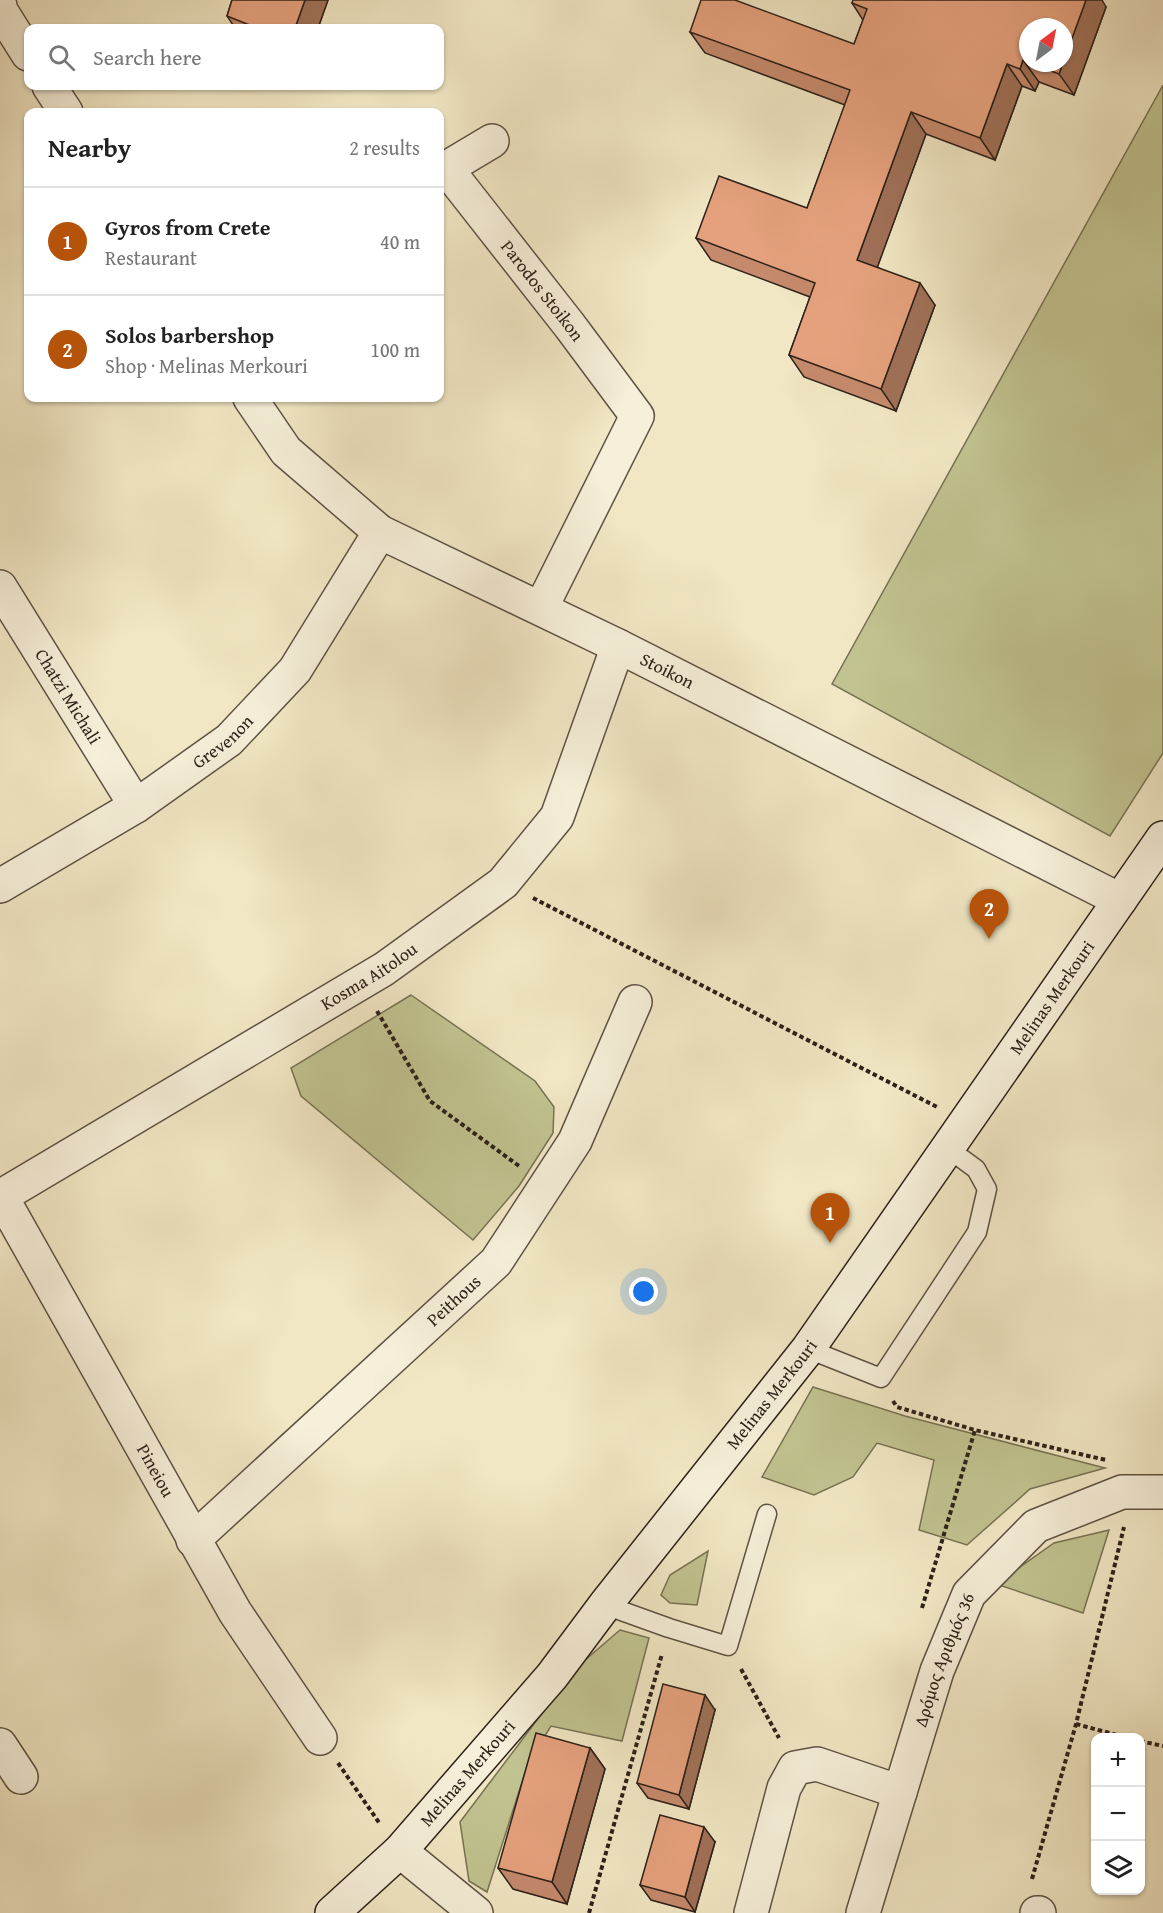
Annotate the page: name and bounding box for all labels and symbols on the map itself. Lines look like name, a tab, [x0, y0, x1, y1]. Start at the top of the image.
north arrow	[1019, 18, 1073, 72]
street label: Parodos Stoikon	[494, 234, 591, 347]
street label: Chatzi Michali	[29, 643, 108, 749]
street label: Stoikon	[636, 645, 699, 695]
street label: Grevenon	[187, 708, 259, 775]
pin: 2	[970, 890, 1008, 939]
street label: Kosma Aitolou	[315, 935, 423, 1017]
street label: Melinas Merkouri	[1002, 935, 1101, 1060]
pin: 1	[810, 1194, 850, 1243]
street label: Peithous	[420, 1268, 487, 1332]
your location	[629, 1277, 658, 1306]
street label: Melinas Merkouri	[719, 1334, 824, 1455]
street label: Pineiou	[130, 1439, 182, 1502]
street label: Δρόμος Αριθμός 36	[907, 1588, 981, 1730]
street label: Melinas Merkouri	[413, 1714, 521, 1832]

